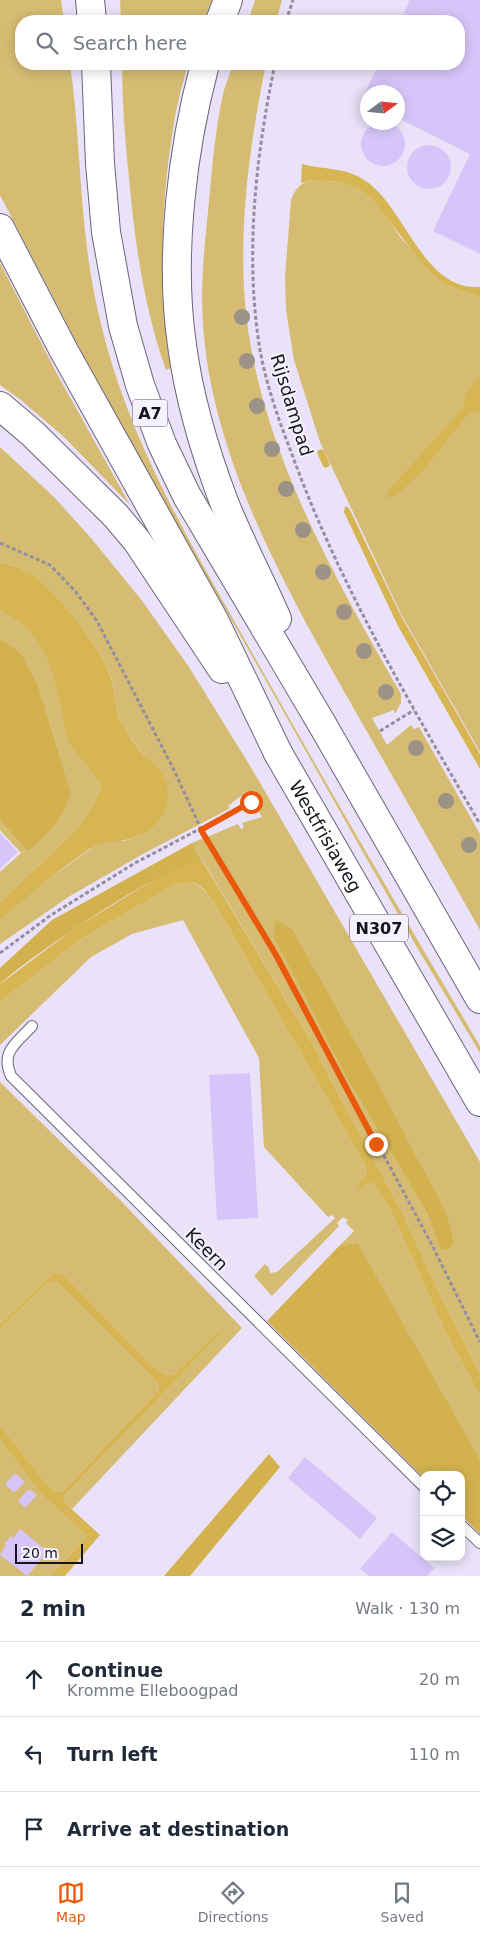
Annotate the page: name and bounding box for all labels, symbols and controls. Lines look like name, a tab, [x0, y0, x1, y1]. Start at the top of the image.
search box	[15, 15, 465, 70]
icon: search	[33, 29, 61, 57]
text: Search here	[73, 32, 187, 54]
north arrow	[360, 85, 405, 130]
street label: Rijsdampad	[266, 351, 318, 459]
road number: A7	[132, 399, 168, 426]
street label: Westfrisiaweg	[286, 776, 367, 896]
route start	[240, 791, 263, 814]
road number: N307	[350, 914, 408, 941]
route end	[365, 1133, 388, 1156]
street label: Keern	[181, 1223, 233, 1275]
map controls	[420, 1471, 465, 1561]
button: locate	[420, 1471, 465, 1516]
button: layers	[420, 1516, 465, 1561]
scale bar	[15, 1541, 82, 1564]
text: 20 m	[22, 1545, 58, 1561]
text: 2 min	[20, 1597, 86, 1621]
text: Walk · 130 m	[355, 1599, 460, 1618]
text: Continue	[67, 1659, 163, 1681]
icon: ahead	[20, 1665, 48, 1693]
text: 20 m	[419, 1670, 460, 1689]
text: Kromme Elleboogpad	[67, 1681, 238, 1700]
icon: left	[20, 1740, 48, 1768]
text: Turn left	[67, 1743, 158, 1765]
text: 110 m	[409, 1745, 460, 1764]
icon: arrive	[20, 1815, 48, 1843]
text: Arrive at destination	[67, 1818, 289, 1840]
tab: Map	[56, 1879, 86, 1925]
tab: Directions	[198, 1879, 268, 1925]
tab: Saved	[381, 1879, 424, 1925]

